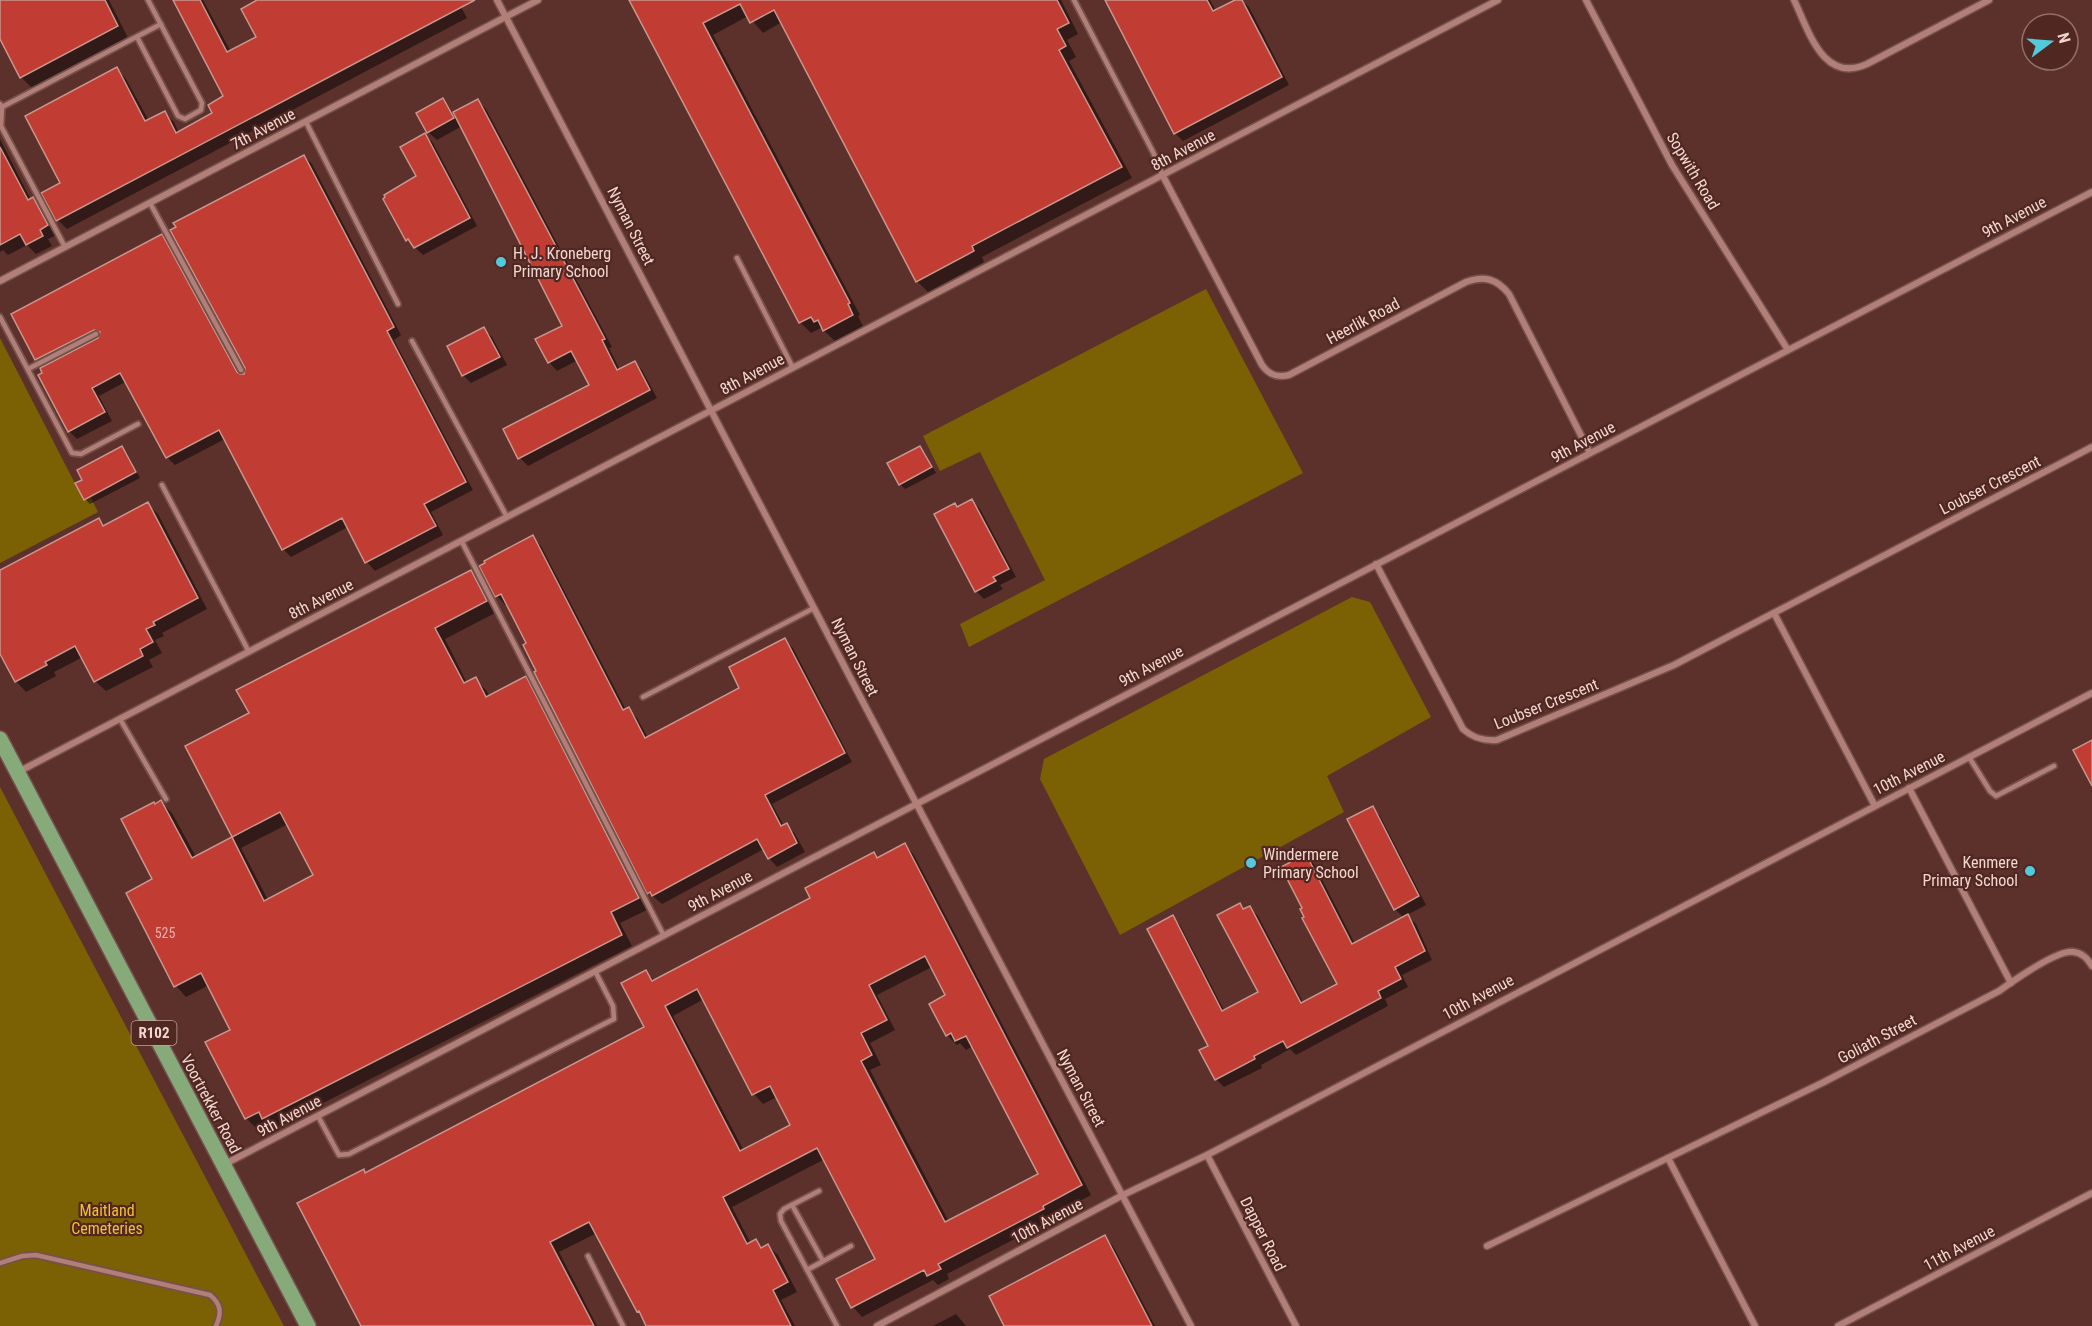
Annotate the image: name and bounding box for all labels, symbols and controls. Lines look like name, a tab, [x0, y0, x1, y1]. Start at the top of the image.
north arrow	[2020, 12, 2080, 72]
text: N	[2053, 31, 2074, 45]
street label: 7th Avenue	[228, 104, 298, 154]
street label: 8th Avenue	[1148, 125, 1218, 175]
street label: Sopwith Road	[1663, 129, 1723, 213]
street label: Nyman Street	[603, 184, 659, 269]
street label: 9th Avenue	[1979, 192, 2049, 242]
place label: H. J. Kroneberg Primary School	[513, 244, 611, 281]
marker: H. J. Kroneberg Primary School	[494, 255, 508, 269]
street label: Heerlik Road	[1323, 294, 1403, 348]
street label: 8th Avenue	[717, 349, 787, 399]
street label: 9th Avenue	[1548, 417, 1618, 467]
street label: Loubser Crescent	[1936, 451, 2044, 519]
street label: 8th Avenue	[285, 575, 357, 623]
street label: Nyman Street	[827, 615, 883, 700]
street label: 9th Avenue	[1116, 641, 1186, 691]
street label: Loubser Crescent	[1491, 674, 1601, 734]
street label: 10th Avenue	[1870, 747, 1948, 799]
place label: Windermere Primary School	[1263, 845, 1359, 882]
place label: Kenmere Primary School	[1922, 853, 2018, 890]
marker: Windermere Primary School	[1244, 856, 1258, 870]
marker: Kenmere Primary School	[2023, 864, 2037, 878]
street label: 9th Avenue	[685, 866, 755, 916]
house number: 525	[155, 925, 175, 941]
street label: 10th Avenue	[1439, 970, 1517, 1024]
street label: Goliath Street	[1835, 1010, 1920, 1068]
road number: R102	[132, 1021, 176, 1045]
street label: Nyman Street	[1053, 1046, 1110, 1130]
street label: Voortrekker Road	[177, 1051, 245, 1157]
street label: 9th Avenue	[254, 1091, 324, 1141]
street label: 10th Avenue	[1008, 1194, 1086, 1248]
street label: Dapper Road	[1236, 1194, 1290, 1274]
park label: Maitland Cemeteries	[71, 1201, 143, 1238]
street label: 11th Avenue	[1920, 1221, 1998, 1275]

